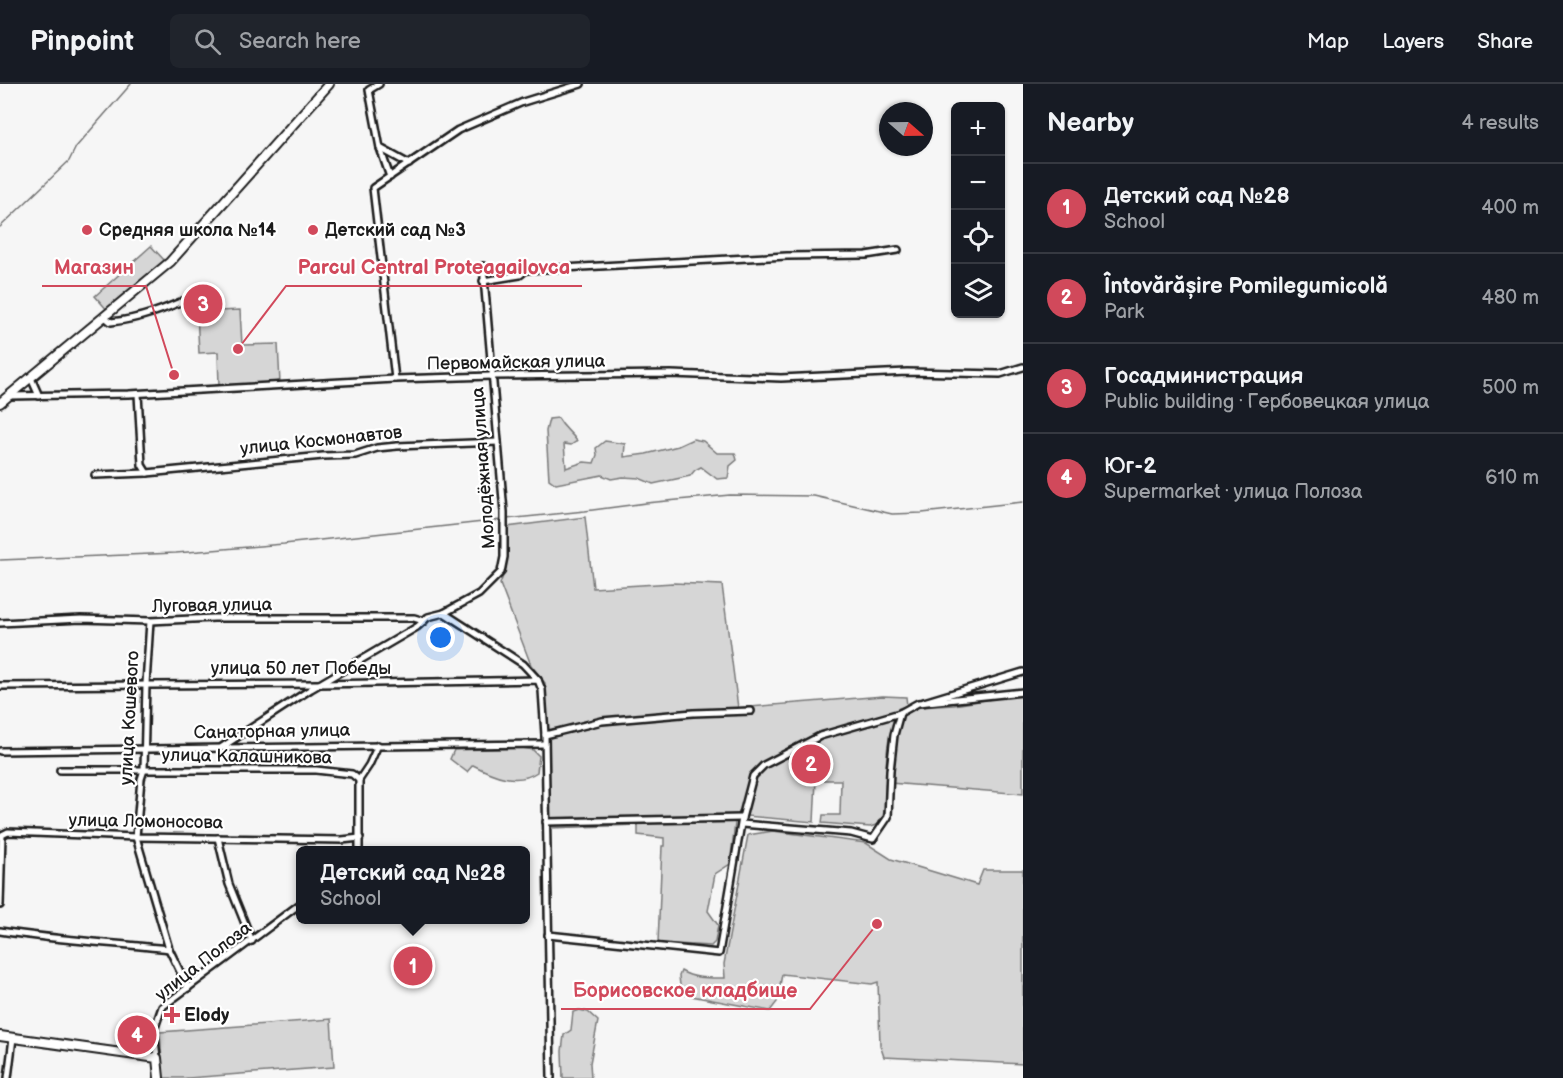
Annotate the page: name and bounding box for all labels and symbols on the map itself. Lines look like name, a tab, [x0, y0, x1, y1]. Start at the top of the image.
north arrow	[879, 102, 933, 156]
place label: Средняя школа №14	[99, 220, 277, 241]
place label: Детский сад №3	[325, 220, 466, 241]
marker: Средняя школа №14	[80, 223, 94, 237]
marker: Детский сад №3	[306, 223, 320, 237]
callout: Магазин	[42, 248, 146, 286]
callout: Parcul Central Proteagailovca	[286, 248, 582, 286]
text: Магазин	[54, 256, 134, 280]
text: Parcul Central Proteagailovca	[298, 256, 570, 280]
pin: 3	[184, 282, 222, 326]
street label: Первомайская улица	[427, 350, 606, 375]
street label: Молодёжная улица	[467, 386, 500, 550]
street label: улица Космонавтов	[239, 421, 404, 459]
street label: Луговая улица	[151, 594, 273, 617]
your location	[426, 623, 455, 652]
street label: улица Кошевого	[115, 650, 144, 786]
street label: улица 50 лет Победы	[211, 658, 391, 679]
street label: Санаторная улица	[193, 720, 351, 743]
pin: 2	[792, 742, 830, 786]
street label: улица Калашникова	[162, 745, 333, 768]
street label: улица Ломоносова	[68, 810, 224, 833]
street label: улица Полоза	[151, 917, 256, 1005]
pin: 1	[394, 944, 432, 988]
callout: Борисовское кладбище	[561, 971, 810, 1009]
text: Борисовское кладбище	[573, 979, 797, 1003]
place label: Elody	[184, 1005, 230, 1026]
marker: Elody	[165, 1008, 179, 1022]
pin: 4	[118, 1012, 156, 1058]

